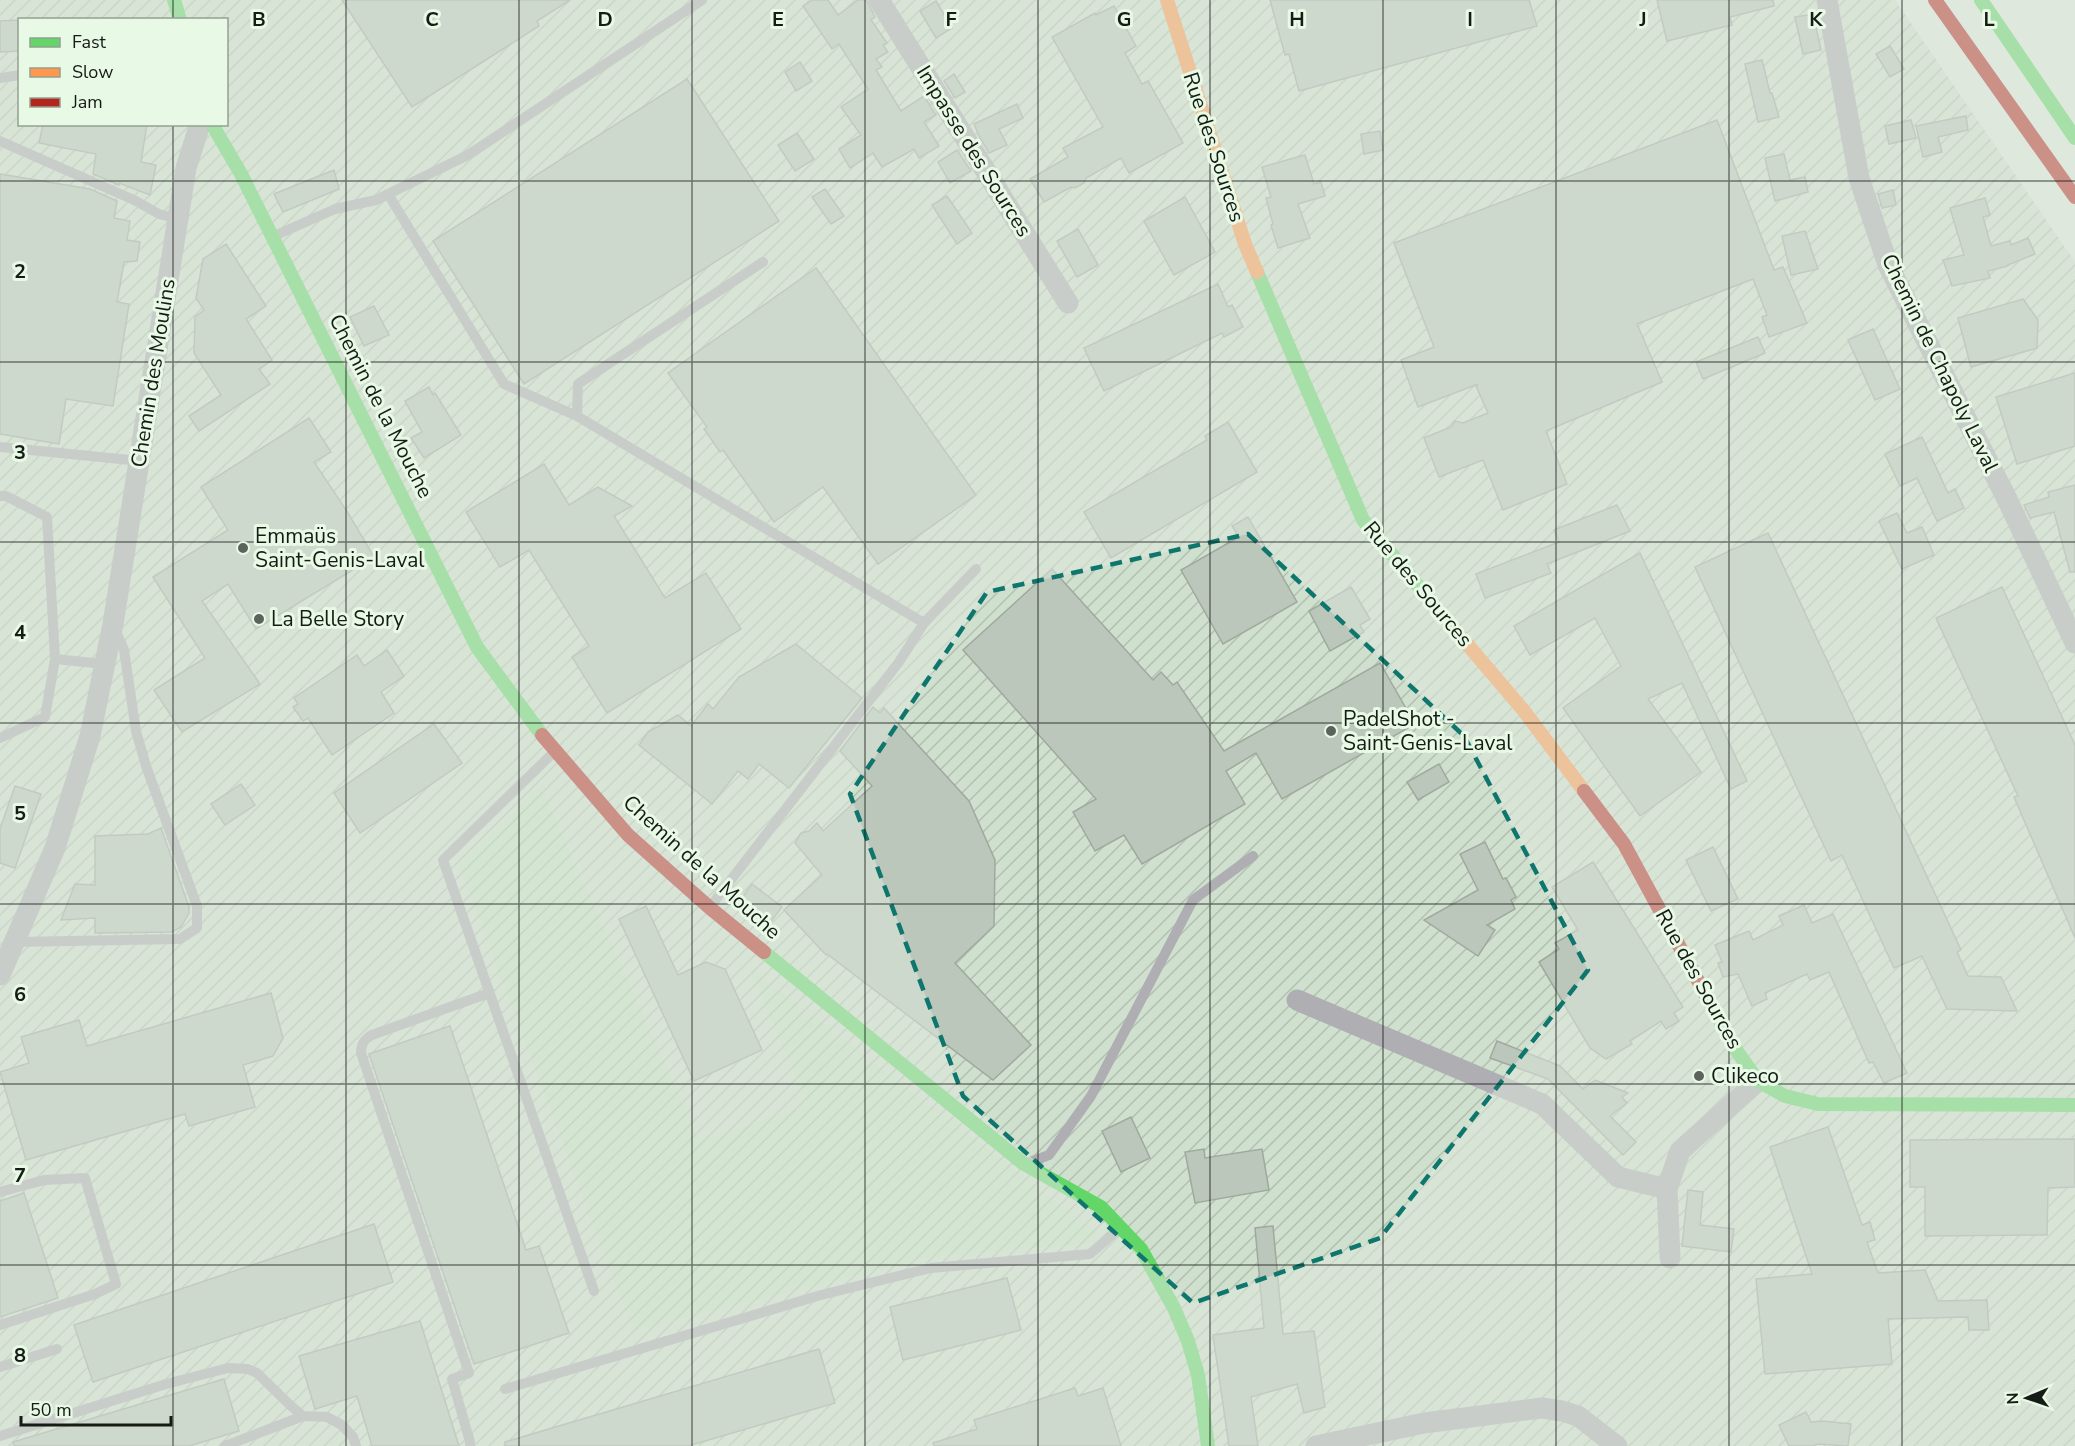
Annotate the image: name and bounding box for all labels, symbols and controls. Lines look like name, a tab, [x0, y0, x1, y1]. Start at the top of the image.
text: B	[252, 6, 266, 33]
text: C	[425, 6, 439, 33]
text: D	[597, 6, 613, 33]
text: E	[772, 6, 784, 33]
text: F	[945, 6, 957, 33]
text: G	[1117, 6, 1131, 33]
text: H	[1289, 6, 1305, 33]
text: I	[1467, 6, 1473, 33]
text: J	[1638, 6, 1647, 33]
text: K	[1809, 6, 1823, 33]
text: L	[1983, 6, 1995, 33]
legend	[18, 18, 228, 126]
text: Fast	[72, 30, 107, 54]
text: Slow	[72, 60, 113, 84]
street label: Impasse des Sources	[910, 60, 1038, 242]
street label: Rue des Sources	[1177, 69, 1251, 225]
text: Jam	[71, 90, 103, 114]
street label: Chemin de Chapoly Laval	[1875, 249, 2006, 478]
text: 2	[14, 258, 26, 285]
street label: Chemin des Moulins	[124, 277, 182, 469]
street label: Chemin de la Mouche	[322, 309, 440, 503]
text: 3	[14, 439, 26, 466]
street label: Rue des Sources	[1357, 515, 1479, 653]
place label: Emmaüs Saint-Genis-Laval	[255, 522, 425, 574]
marker: Emmaüs Saint-Genis-Laval	[236, 541, 250, 555]
place label: La Belle Story	[271, 605, 404, 633]
marker: La Belle Story	[252, 612, 266, 626]
text: 4	[14, 619, 26, 646]
place label: PadelShot - Saint-Genis-Laval	[1343, 705, 1513, 757]
marker: PadelShot - Saint-Genis-Laval	[1324, 724, 1338, 738]
street label: Chemin de la Mouche	[617, 789, 787, 945]
text: 5	[14, 800, 26, 827]
street label: Rue des Sources	[1649, 904, 1749, 1054]
text: 6	[14, 981, 26, 1008]
place label: Clikeco	[1711, 1062, 1779, 1090]
marker: Clikeco	[1692, 1069, 1706, 1083]
text: 7	[14, 1162, 26, 1189]
text: 8	[14, 1342, 26, 1369]
north arrow	[1997, 1368, 2057, 1428]
scale bar	[21, 1389, 171, 1427]
text: N	[2002, 1392, 2024, 1405]
text: 50 m	[30, 1398, 72, 1422]

